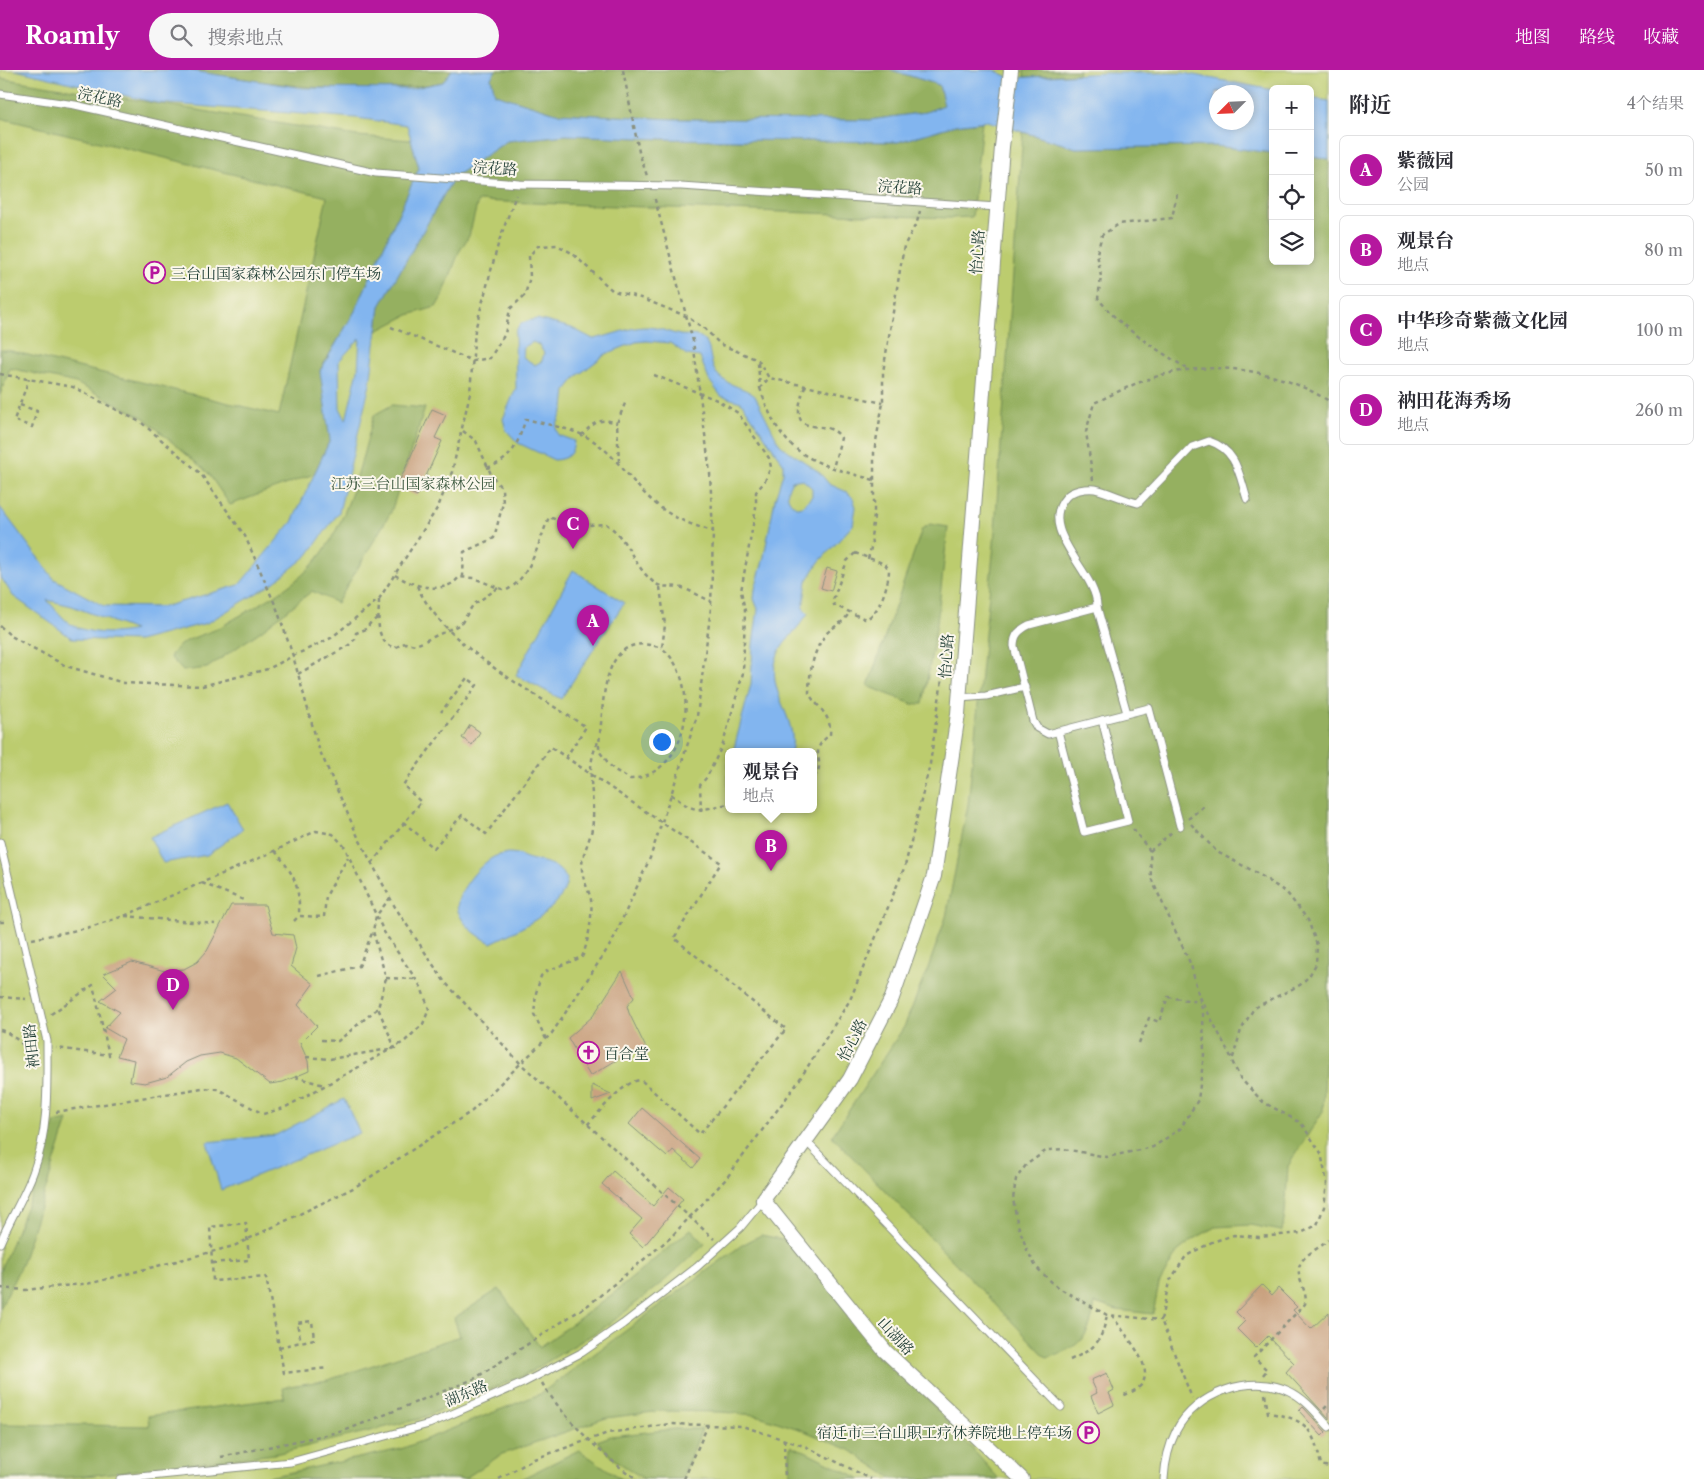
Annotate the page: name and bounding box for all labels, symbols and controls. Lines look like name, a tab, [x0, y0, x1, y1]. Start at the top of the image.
search box	[149, 13, 499, 58]
text: Roamly	[25, 21, 119, 50]
icon: search	[167, 21, 195, 49]
text: 搜索地点	[207, 26, 283, 49]
text: 地图	[1515, 26, 1551, 48]
text: 路线	[1579, 26, 1615, 48]
text: 收藏	[1643, 26, 1679, 48]
street label: 浣花路	[76, 83, 124, 111]
north arrow	[1209, 85, 1254, 130]
map controls	[1269, 85, 1314, 265]
button: +	[1269, 85, 1314, 130]
text: 附近	[1349, 92, 1391, 117]
text: 4个结果	[1627, 93, 1684, 113]
button: −	[1269, 130, 1314, 175]
text: 紫薇园	[1397, 149, 1454, 172]
street label: 浣花路	[472, 157, 518, 179]
text: A	[1360, 160, 1372, 180]
text: 50 m	[1645, 160, 1683, 180]
text: 公园	[1397, 174, 1429, 194]
button: locate	[1269, 175, 1314, 220]
street label: 浣花路	[877, 176, 923, 198]
button: layers	[1269, 220, 1314, 265]
street label: 怡心路	[966, 229, 988, 275]
text: 观景台	[1397, 229, 1454, 252]
text: B	[1360, 240, 1372, 260]
text: 80 m	[1644, 240, 1683, 260]
text: 地点	[1397, 254, 1429, 274]
parking icon: 三台山国家森林公园东门停车场	[143, 261, 167, 285]
place label: 三台山国家森林公园东门停车场	[171, 264, 381, 283]
text: 中华珍奇紫薇文化园	[1397, 309, 1568, 332]
text: C	[1360, 320, 1372, 340]
text: 100 m	[1637, 320, 1683, 340]
text: 地点	[1397, 334, 1429, 354]
text: 衲田花海秀场	[1397, 389, 1511, 412]
text: D	[1359, 400, 1373, 420]
text: 260 m	[1635, 400, 1683, 420]
text: 地点	[1397, 414, 1429, 434]
park label: 江苏三台山国家森林公园	[330, 474, 496, 493]
pin: C	[557, 508, 589, 549]
pin: A	[577, 605, 609, 646]
street label: 怡心路	[935, 633, 957, 679]
your location	[649, 729, 675, 755]
popup	[725, 748, 817, 813]
text: 观景台	[742, 760, 800, 783]
text: 地点	[742, 785, 775, 805]
pin: B	[755, 830, 787, 871]
pin: D	[157, 969, 189, 1010]
street label: 怡心路	[833, 1016, 871, 1064]
street label: 衲田路	[19, 1023, 43, 1069]
church icon: 百合堂	[576, 1041, 600, 1065]
place label: 百合堂	[604, 1044, 649, 1063]
street label: 山湖路	[874, 1313, 918, 1359]
street label: 湖东路	[442, 1375, 490, 1411]
parking icon: 宿迁市三台山职工疗休养院地上停车场	[1076, 1420, 1100, 1444]
place label: 宿迁市三台山职工疗休养院地上停车场	[817, 1423, 1072, 1442]

